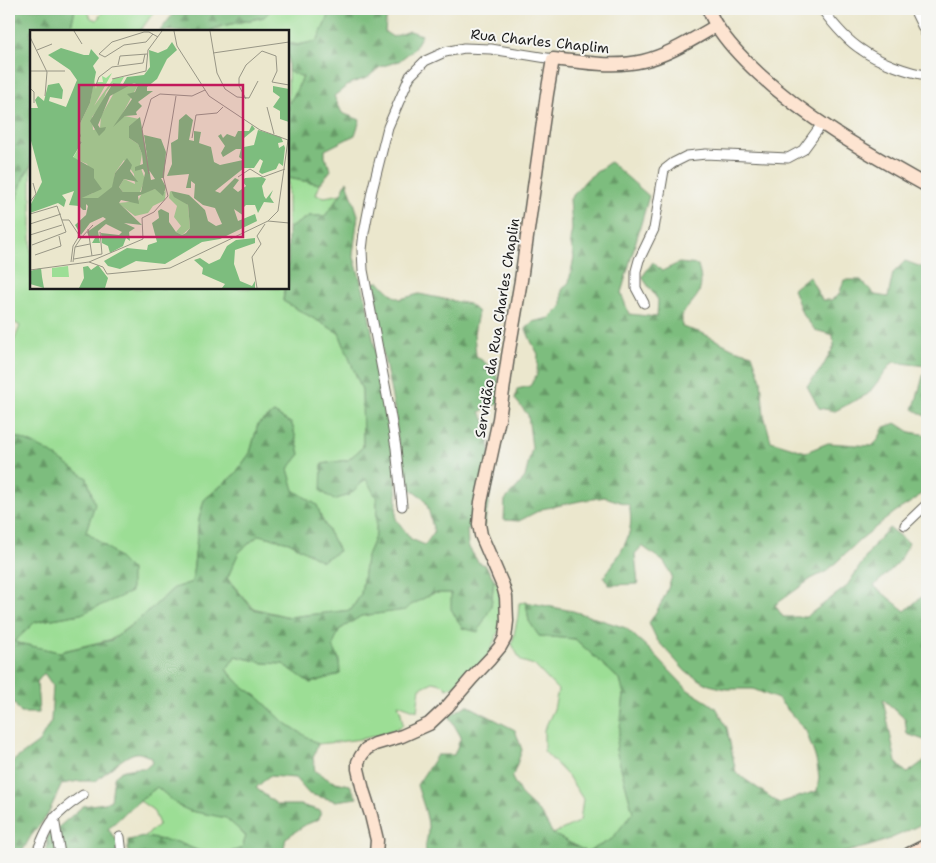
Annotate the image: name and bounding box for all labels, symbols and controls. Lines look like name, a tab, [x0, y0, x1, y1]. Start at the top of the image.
street label: Rua Charles Chaplim	[470, 25, 610, 57]
inset map	[30, 30, 289, 289]
street label: Servidão da Rua Charles Chaplin	[471, 217, 523, 439]

